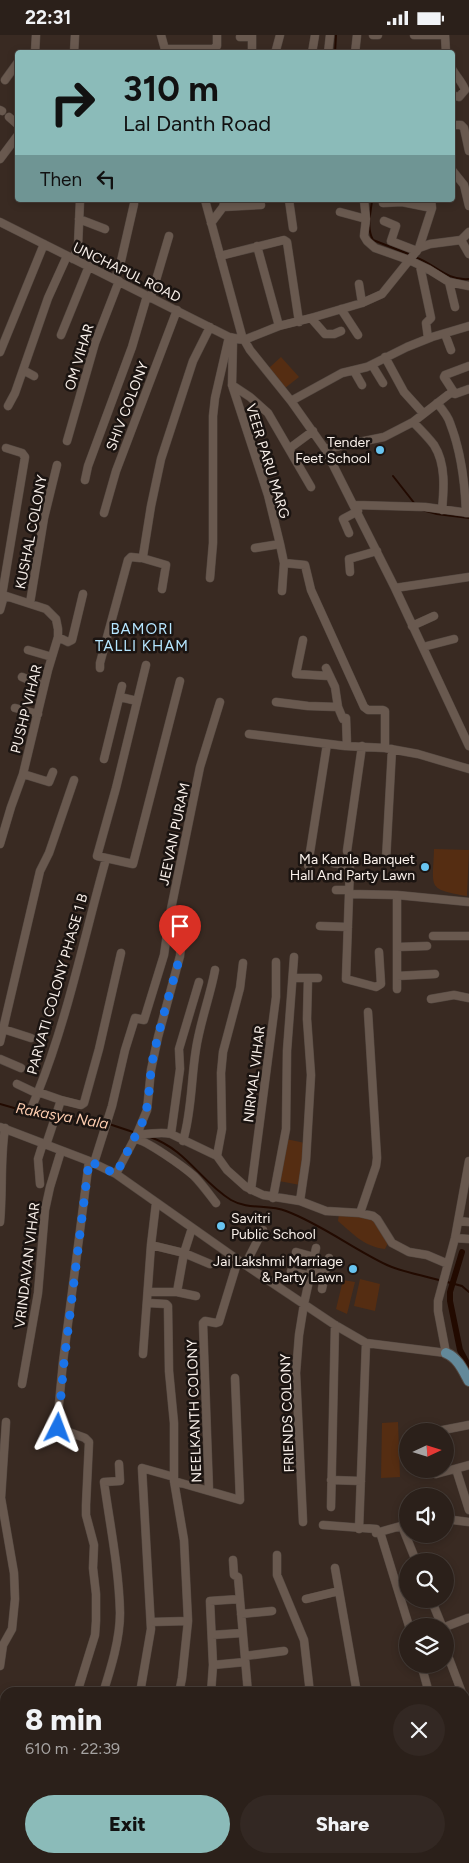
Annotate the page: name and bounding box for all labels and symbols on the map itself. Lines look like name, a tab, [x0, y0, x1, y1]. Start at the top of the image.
street label: UNCHAPUL ROAD	[70, 239, 184, 306]
street label: OM VIHAR	[61, 322, 98, 392]
street label: SHIV COLONY	[103, 359, 152, 453]
street label: VEER PARU MARG	[242, 402, 293, 521]
place label: Tender Feet School	[295, 434, 370, 467]
marker: Tender Feet School	[374, 444, 386, 456]
street label: KUSHAL COLONY	[12, 473, 51, 591]
district label: BAMORI TALLI KHAM	[95, 620, 189, 655]
street label: PUSHP VIHAR	[7, 663, 46, 755]
street label: JEEVAN PURAM	[155, 781, 194, 887]
place label: Ma Kamla Banquet Hall And Party Lawn	[290, 851, 415, 884]
marker: Ma Kamla Banquet Hall And Party Lawn	[419, 861, 431, 873]
street label: PARVATI COLONY PHASE 1 B	[23, 892, 91, 1077]
pin	[159, 905, 201, 956]
street label: NIRMAL VIHAR	[240, 1024, 269, 1124]
water label: Rakasya Nala	[14, 1099, 110, 1133]
street label: VRINDAVAN VIHAR	[11, 1201, 44, 1329]
place label: Savitri Public School	[231, 1210, 316, 1243]
marker: Savitri Public School	[215, 1220, 227, 1232]
place label: Jai Lakshmi Marriage & Party Lawn	[213, 1253, 343, 1286]
marker: Jai Lakshmi Marriage & Party Lawn	[347, 1263, 359, 1275]
street label: NEELKANTH COLONY	[183, 1338, 205, 1483]
street label: FRIENDS COLONY	[277, 1353, 298, 1473]
position arrow	[31, 1401, 83, 1453]
north arrow	[399, 1423, 454, 1477]

